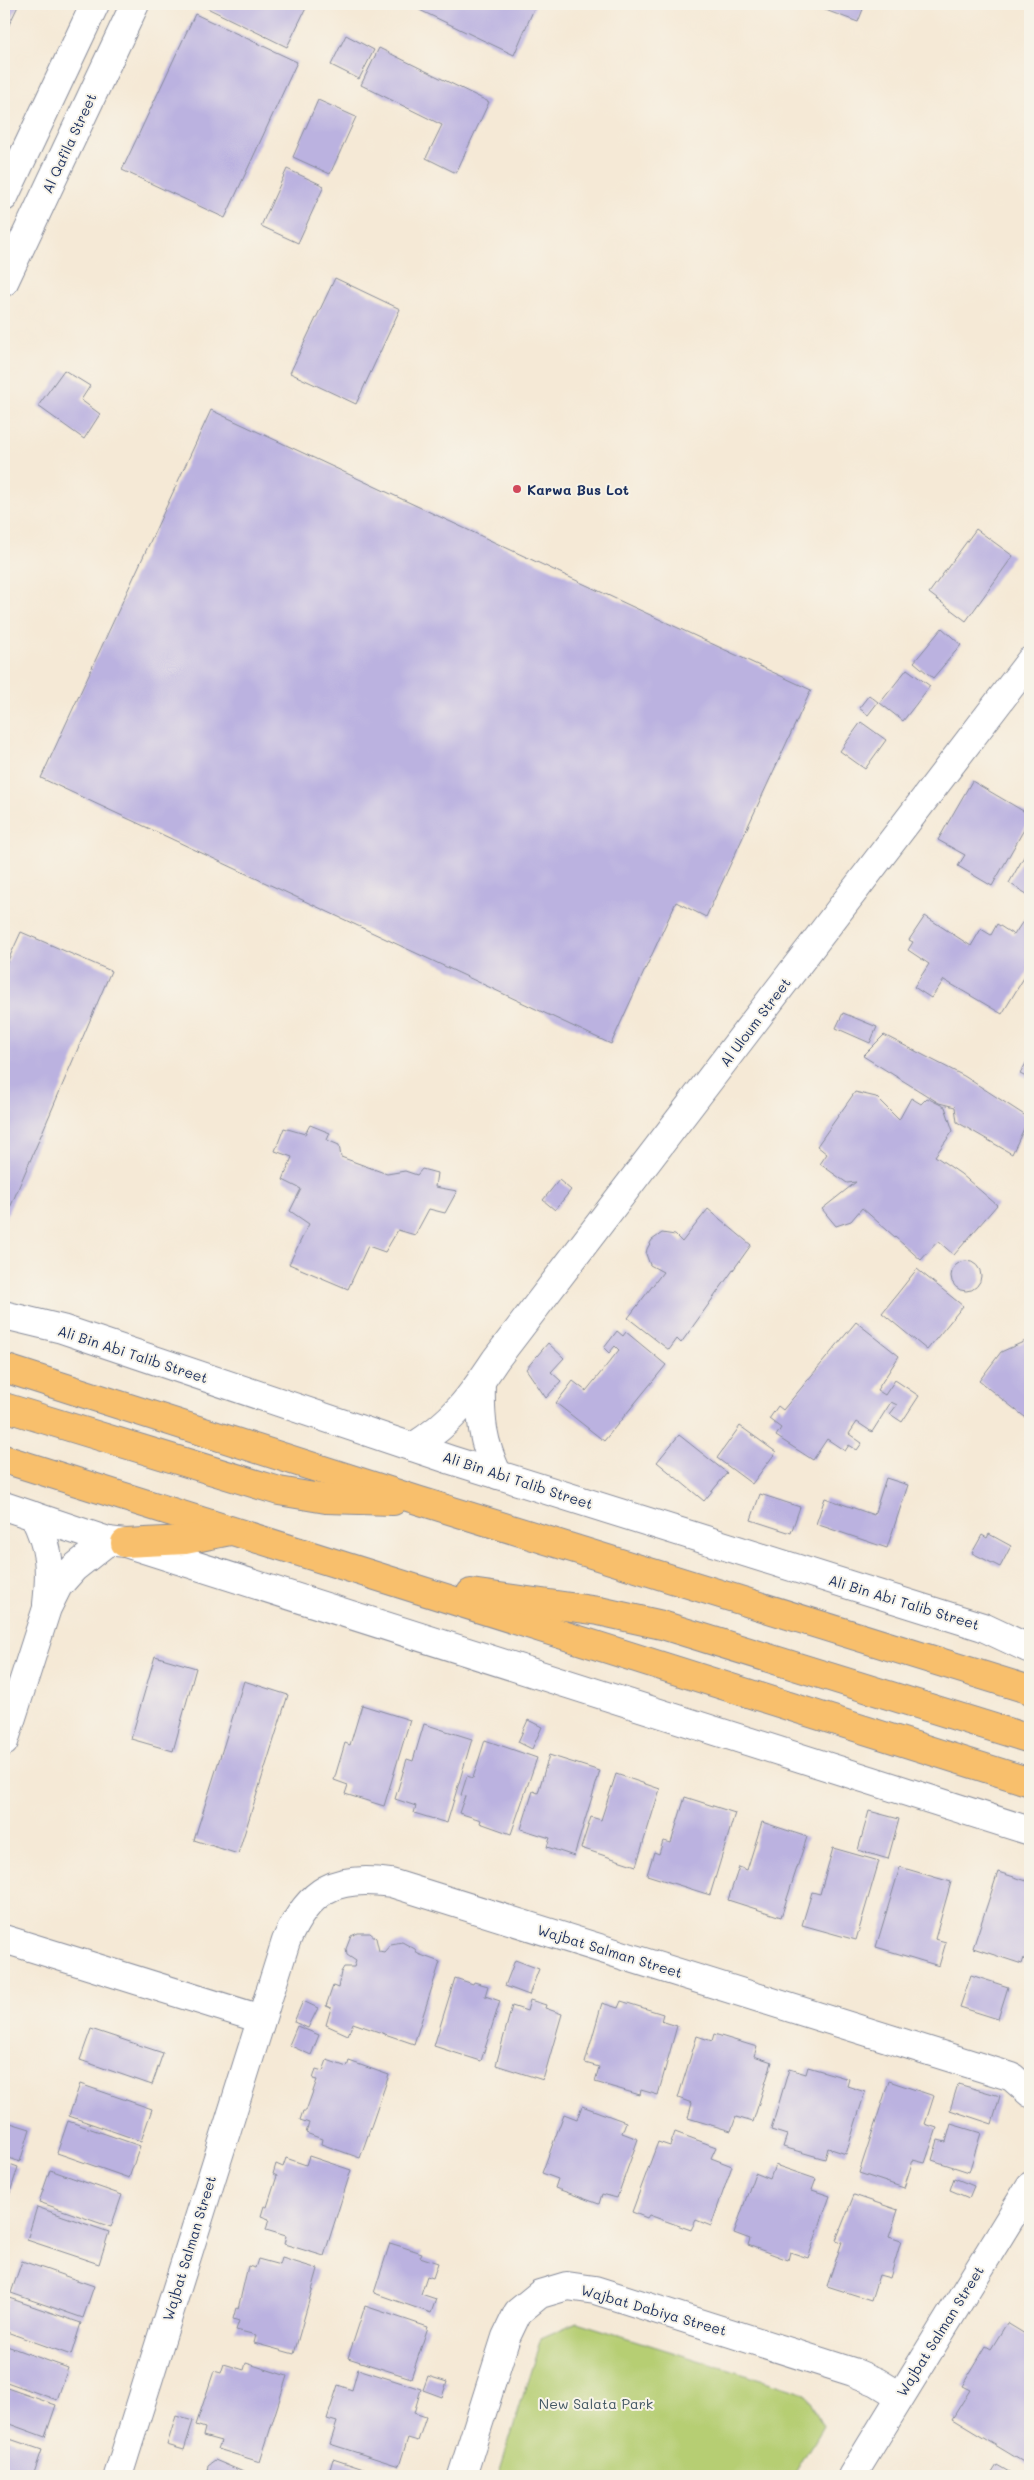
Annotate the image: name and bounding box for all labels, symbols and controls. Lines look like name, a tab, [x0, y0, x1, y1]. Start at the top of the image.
street label: Al Qafila Street	[37, 90, 101, 196]
place label: Karwa Bus Lot	[527, 480, 629, 499]
marker: Karwa Bus Lot	[511, 483, 523, 495]
street label: Al Uloum Street	[715, 974, 795, 1070]
street label: Ali Bin Abi Talib Street	[55, 1321, 211, 1387]
street label: Ali Bin Abi Talib Street	[440, 1447, 596, 1513]
street label: Ali Bin Abi Talib Street	[826, 1570, 982, 1634]
street label: Wajbat Salman Street	[535, 1920, 685, 1982]
street label: Wajbat Salman Street	[158, 2173, 220, 2323]
street label: Wajbat Salman Street	[892, 2262, 988, 2400]
street label: Wajbat Dabiya Street	[579, 2280, 729, 2340]
park label: New Salata Park	[539, 2394, 653, 2413]

